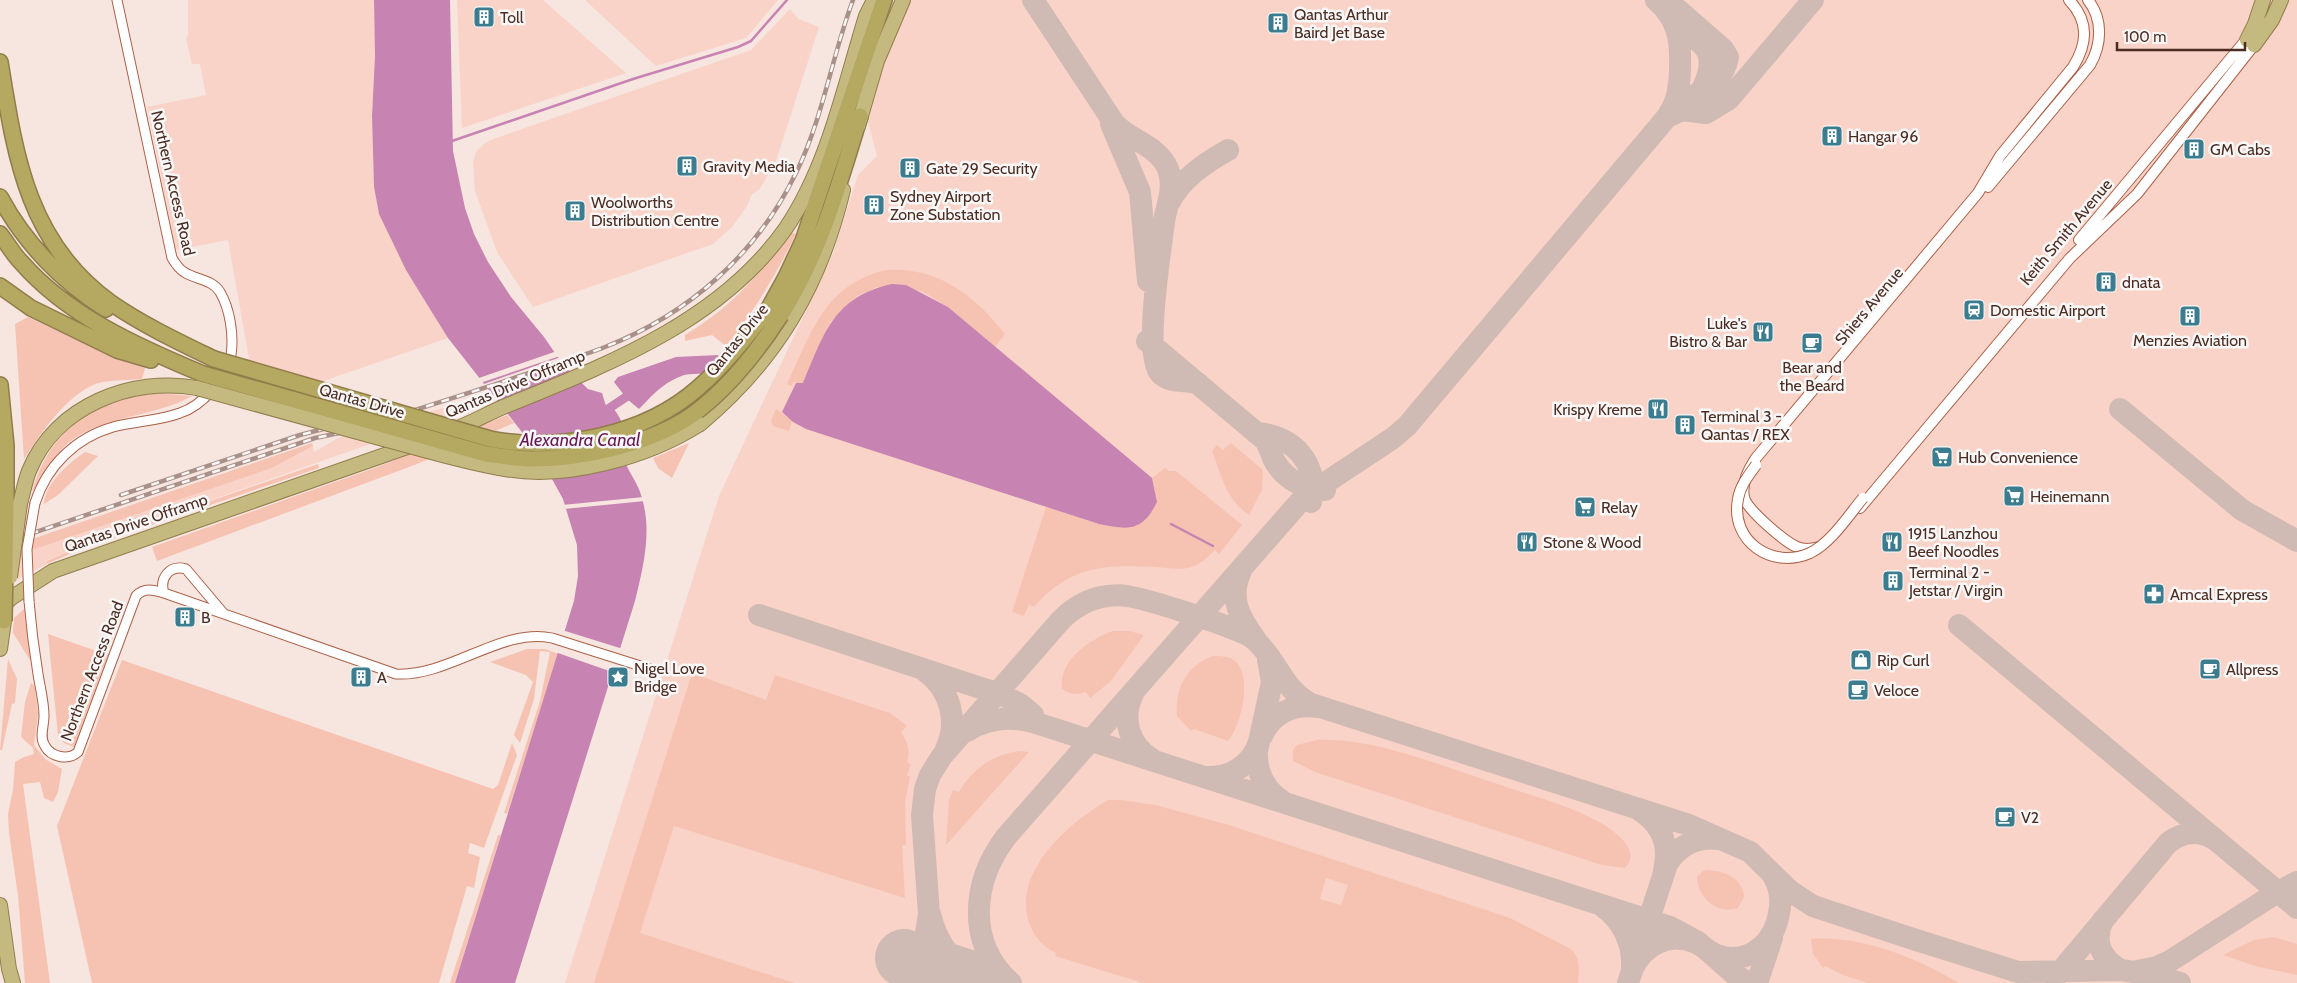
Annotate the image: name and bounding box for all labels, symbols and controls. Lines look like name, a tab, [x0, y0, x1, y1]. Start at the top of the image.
building icon: Toll	[472, 5, 496, 29]
place label: Qantas Arthur Baird Jet Base	[1294, 5, 1389, 42]
place label: Toll	[500, 8, 524, 27]
building icon: Qantas Arthur Baird Jet Base	[1266, 11, 1290, 35]
scale bar	[2117, 20, 2244, 52]
text: 100 m	[2124, 28, 2166, 46]
street label: Northern Access Road	[147, 109, 199, 257]
building icon: Hangar 96	[1820, 124, 1844, 148]
place label: Hangar 96	[1848, 127, 1918, 146]
building icon: GM Cabs	[2182, 137, 2206, 161]
place label: GM Cabs	[2210, 140, 2271, 159]
building icon: Gravity Media	[675, 154, 699, 178]
building icon: Gate 29 Security	[898, 156, 922, 180]
place label: Gravity Media	[703, 157, 796, 176]
place label: Gate 29 Security	[926, 159, 1038, 178]
street label: Keith Smith Avenue	[2016, 175, 2116, 289]
place label: Sydney Airport Zone Substation	[890, 187, 1000, 224]
place label: Woolworths Distribution Centre	[591, 193, 719, 230]
building icon: Sydney Airport Zone Substation	[862, 193, 886, 217]
building icon: Woolworths Distribution Centre	[563, 199, 587, 223]
street label: Shiers Avenue	[1831, 263, 1907, 349]
building icon: dnata	[2094, 270, 2118, 294]
place label: dnata	[2122, 273, 2161, 292]
station icon: Domestic Airport	[1962, 298, 1986, 322]
street label: Qantas Drive	[702, 300, 772, 380]
place label: Domestic Airport	[1990, 301, 2106, 320]
building icon: Menzies Aviation	[2178, 304, 2202, 328]
place label: Luke's Bistro & Bar	[1669, 314, 1748, 351]
restaurant icon: Luke's Bistro & Bar	[1751, 320, 1775, 344]
cafe icon: Bear and the Beard	[1800, 331, 1824, 355]
place label: Menzies Aviation	[2133, 331, 2247, 350]
street label: Qantas Drive Offramp	[442, 346, 588, 422]
place label: Bear and the Beard	[1779, 358, 1845, 395]
street label: Qantas Drive	[317, 380, 407, 422]
restaurant icon: Krispy Kreme	[1646, 397, 1670, 421]
place label: Krispy Kreme	[1553, 400, 1642, 419]
place label: Terminal 3 - Qantas / REX	[1701, 407, 1790, 444]
building icon: Terminal 3 - Qantas / REX	[1673, 413, 1697, 437]
water label: Alexandra Canal	[519, 429, 641, 451]
supermarket icon: Hub Convenience	[1930, 445, 1954, 469]
place label: Hub Convenience	[1958, 448, 2078, 467]
supermarket icon: Heinemann	[2002, 484, 2026, 508]
place label: Heinemann	[2030, 487, 2109, 506]
street label: Qantas Drive Offramp	[62, 490, 210, 556]
supermarket icon: Relay	[1573, 495, 1597, 519]
place label: Relay	[1601, 498, 1638, 517]
place label: 1915 Lanzhou Beef Noodles	[1908, 524, 1999, 561]
restaurant icon: Stone & Wood	[1515, 530, 1539, 554]
restaurant icon: 1915 Lanzhou Beef Noodles	[1880, 530, 1904, 554]
place label: Stone & Wood	[1543, 533, 1641, 552]
place label: Terminal 2 - Jetstar / Virgin	[1908, 563, 2003, 600]
building icon: Terminal 2 - Jetstar / Virgin	[1881, 569, 1905, 593]
pharmacy icon: Amcal Express	[2142, 582, 2166, 606]
place label: Amcal Express	[2170, 585, 2268, 604]
street label: Northern Access Road	[57, 598, 127, 744]
building icon: B	[173, 605, 197, 629]
place label: B	[201, 608, 211, 627]
shop icon: Rip Curl	[1849, 648, 1873, 672]
place label: Rip Curl	[1877, 651, 1929, 670]
cafe icon: Allpress	[2198, 657, 2222, 681]
place label: Nigel Love Bridge	[634, 659, 704, 696]
place label: Allpress	[2226, 660, 2279, 679]
building icon: A	[349, 665, 373, 689]
place icon: Nigel Love Bridge	[606, 665, 630, 689]
place label: A	[377, 668, 387, 687]
cafe icon: Veloce	[1846, 678, 1870, 702]
place label: Veloce	[1874, 681, 1919, 700]
cafe icon: V2	[1993, 805, 2017, 829]
place label: V2	[2021, 808, 2039, 827]

